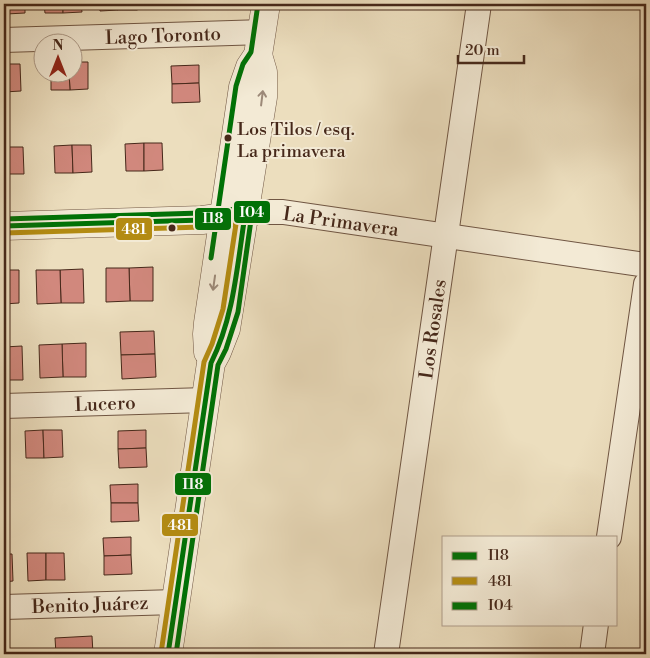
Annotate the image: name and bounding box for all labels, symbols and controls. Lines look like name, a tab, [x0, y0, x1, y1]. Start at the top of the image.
street label: Lago Toronto	[105, 22, 221, 50]
north arrow	[32, 32, 82, 82]
scale bar	[458, 32, 524, 64]
text: N	[52, 37, 64, 55]
text: 20 m	[465, 41, 500, 60]
one-way arrow	[257, 90, 267, 106]
place label: Los Tilos / esq. La primavera	[237, 118, 355, 163]
marker: Los Tilos / esq. La primavera	[223, 133, 233, 143]
line badge: I04	[233, 200, 271, 224]
street label: La Primavera	[281, 202, 401, 242]
text: I04	[240, 204, 264, 222]
line badge: I18	[194, 207, 232, 231]
text: I18	[203, 210, 223, 228]
line badge: 481	[115, 217, 153, 241]
text: 481	[122, 221, 147, 239]
unlabelled marker	[167, 223, 177, 233]
one-way arrow	[209, 275, 219, 291]
street label: Los Rosales	[414, 278, 452, 381]
street label: Lucero	[74, 391, 136, 417]
line badge: I18	[174, 472, 212, 496]
text: I18	[183, 476, 203, 494]
line badge: 481	[161, 513, 199, 537]
text: 481	[168, 517, 193, 535]
legend	[442, 536, 618, 626]
text: I18	[488, 546, 509, 565]
text: 481	[488, 572, 513, 591]
street label: Benito Juárez	[30, 591, 149, 619]
text: I04	[488, 596, 513, 615]

